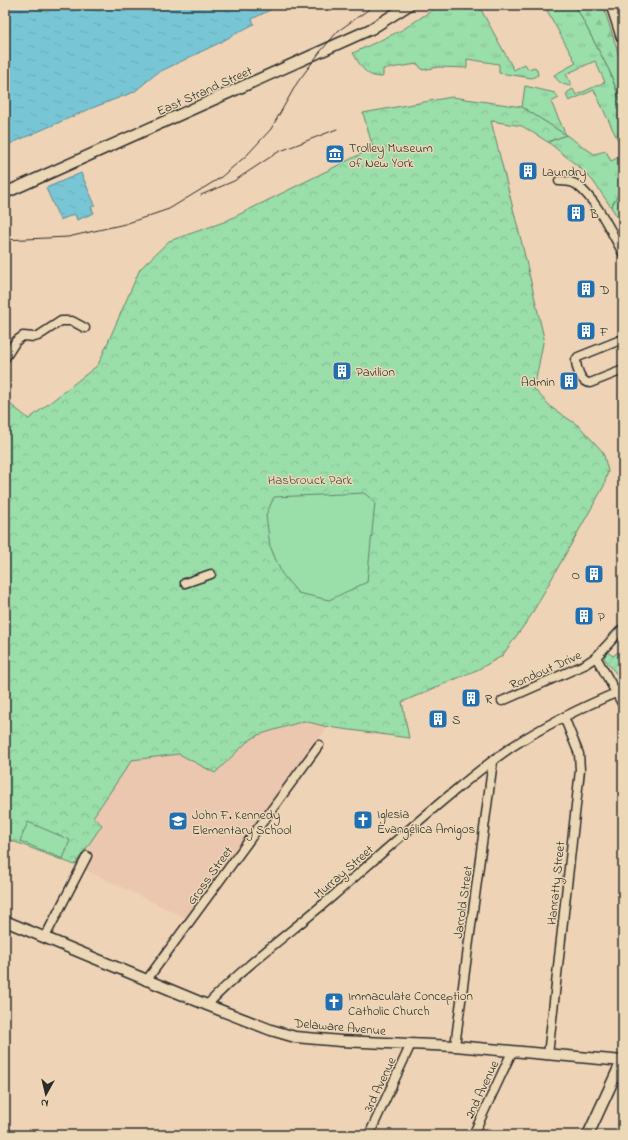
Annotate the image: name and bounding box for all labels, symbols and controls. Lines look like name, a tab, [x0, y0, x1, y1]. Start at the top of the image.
street label: East Strand Street	[154, 62, 256, 121]
place label: Trolley Museum of New York	[349, 139, 433, 173]
museum icon: Trolley Museum of New York	[324, 143, 346, 165]
building icon: Laundry	[517, 160, 539, 182]
place label: Laundry	[542, 163, 586, 183]
building icon: B	[565, 202, 587, 224]
place label: B	[589, 205, 599, 224]
building icon: D	[575, 278, 597, 300]
place label: D	[599, 281, 610, 300]
building icon: F	[575, 320, 597, 342]
place label: F	[599, 323, 609, 342]
building icon: Pavilion	[331, 360, 353, 382]
place label: Pavilion	[356, 363, 395, 382]
building icon: Admin	[558, 370, 580, 392]
place label: Admin	[521, 373, 555, 392]
park label: Hasbrouck Park	[268, 471, 353, 490]
building icon: O	[583, 563, 605, 585]
place label: O	[571, 566, 580, 585]
building icon: P	[573, 605, 595, 627]
place label: P	[598, 608, 605, 627]
street label: Rondout Drive	[507, 646, 585, 695]
building icon: R	[460, 687, 482, 709]
place label: R	[485, 690, 493, 709]
building icon: S	[427, 708, 449, 730]
place label: S	[452, 711, 460, 730]
place label: Iglesia Evangélica Amigos	[377, 805, 476, 840]
place label: John F. Kennedy Elementary School	[192, 806, 292, 841]
church icon: Iglesia Evangélica Amigos	[352, 809, 374, 831]
school or university icon: John F. Kennedy Elementary School	[167, 810, 189, 832]
street label: Murray Street	[310, 840, 379, 904]
street label: Hanratty Street	[543, 840, 571, 926]
street label: Gross Street	[182, 842, 238, 909]
street label: Jarrold Street	[449, 864, 478, 940]
place label: Immaculate Conception Catholic Church	[348, 987, 473, 1021]
church icon: Immaculate Conception Catholic Church	[323, 991, 345, 1013]
street label: Delaware Avenue	[292, 1014, 387, 1041]
street label: 3rd Avenue	[359, 1054, 401, 1115]
street label: 2nd Avenue	[461, 1057, 504, 1122]
north arrow	[26, 1074, 66, 1114]
text: N	[40, 1094, 50, 1111]

